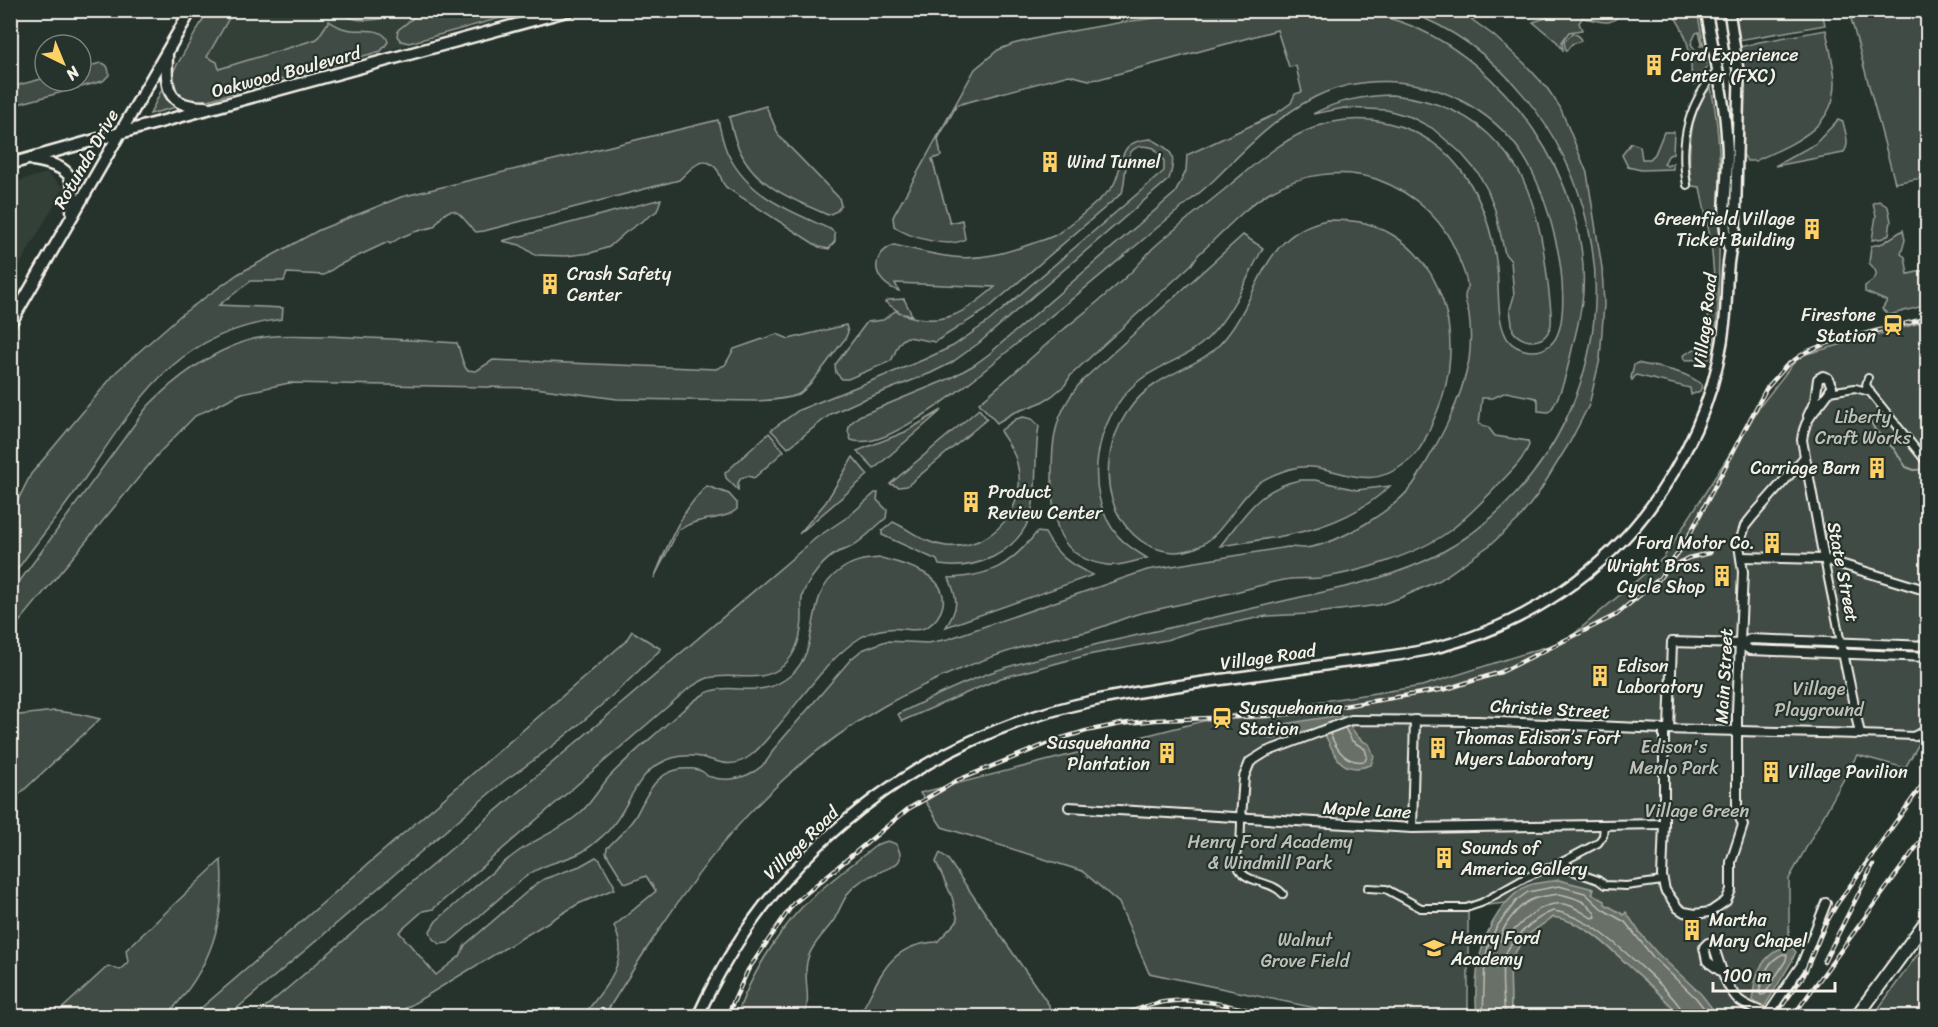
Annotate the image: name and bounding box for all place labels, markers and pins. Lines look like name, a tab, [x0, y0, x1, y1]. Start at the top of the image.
place label: Ford Experience Center (FXC)	[1671, 39, 1798, 92]
building icon: Ford Experience Center (FXC)	[1642, 53, 1666, 77]
place label: Wind Tunnel	[1067, 146, 1161, 178]
building icon: Wind Tunnel	[1038, 150, 1062, 174]
place label: Greenfield Village Ticket Building	[1654, 203, 1795, 256]
building icon: Greenfield Village Ticket Building	[1800, 217, 1824, 241]
place label: Crash Safety Center	[567, 258, 672, 311]
building icon: Crash Safety Center	[538, 272, 562, 296]
place label: Firestone Station	[1801, 299, 1876, 352]
station icon: Firestone Station	[1881, 313, 1905, 337]
place label: Carriage Barn	[1750, 452, 1860, 484]
building icon: Carriage Barn	[1865, 456, 1889, 480]
place label: Product Review Center	[988, 476, 1104, 529]
building icon: Product Review Center	[959, 490, 983, 514]
place label: Ford Motor Co.	[1636, 527, 1755, 559]
building icon: Ford Motor Co.	[1760, 531, 1784, 555]
place label: Wright Bros. Cycle Shop	[1607, 550, 1705, 603]
building icon: Wright Bros. Cycle Shop	[1710, 564, 1734, 588]
place label: Edison Laboratory	[1617, 650, 1704, 703]
building icon: Edison Laboratory	[1588, 664, 1612, 688]
place label: Susquehanna Station	[1239, 692, 1343, 745]
station icon: Susquehanna Station	[1210, 706, 1234, 730]
place label: Thomas Edison’s Fort Myers Laboratory	[1455, 722, 1621, 775]
place label: Susquehanna Plantation	[1047, 727, 1151, 780]
building icon: Thomas Edison’s Fort Myers Laboratory	[1426, 736, 1450, 760]
building icon: Susquehanna Plantation	[1155, 741, 1179, 765]
place label: Village Pavilion	[1788, 756, 1908, 788]
building icon: Village Pavilion	[1759, 760, 1783, 784]
place label: Sounds of America Gallery	[1460, 832, 1588, 885]
building icon: Sounds of America Gallery	[1432, 846, 1456, 870]
place label: Martha Mary Chapel	[1709, 904, 1808, 957]
building icon: Martha Mary Chapel	[1680, 918, 1704, 942]
place label: Henry Ford Academy	[1450, 922, 1541, 975]
school or university icon: Henry Ford Academy	[1422, 936, 1446, 960]

